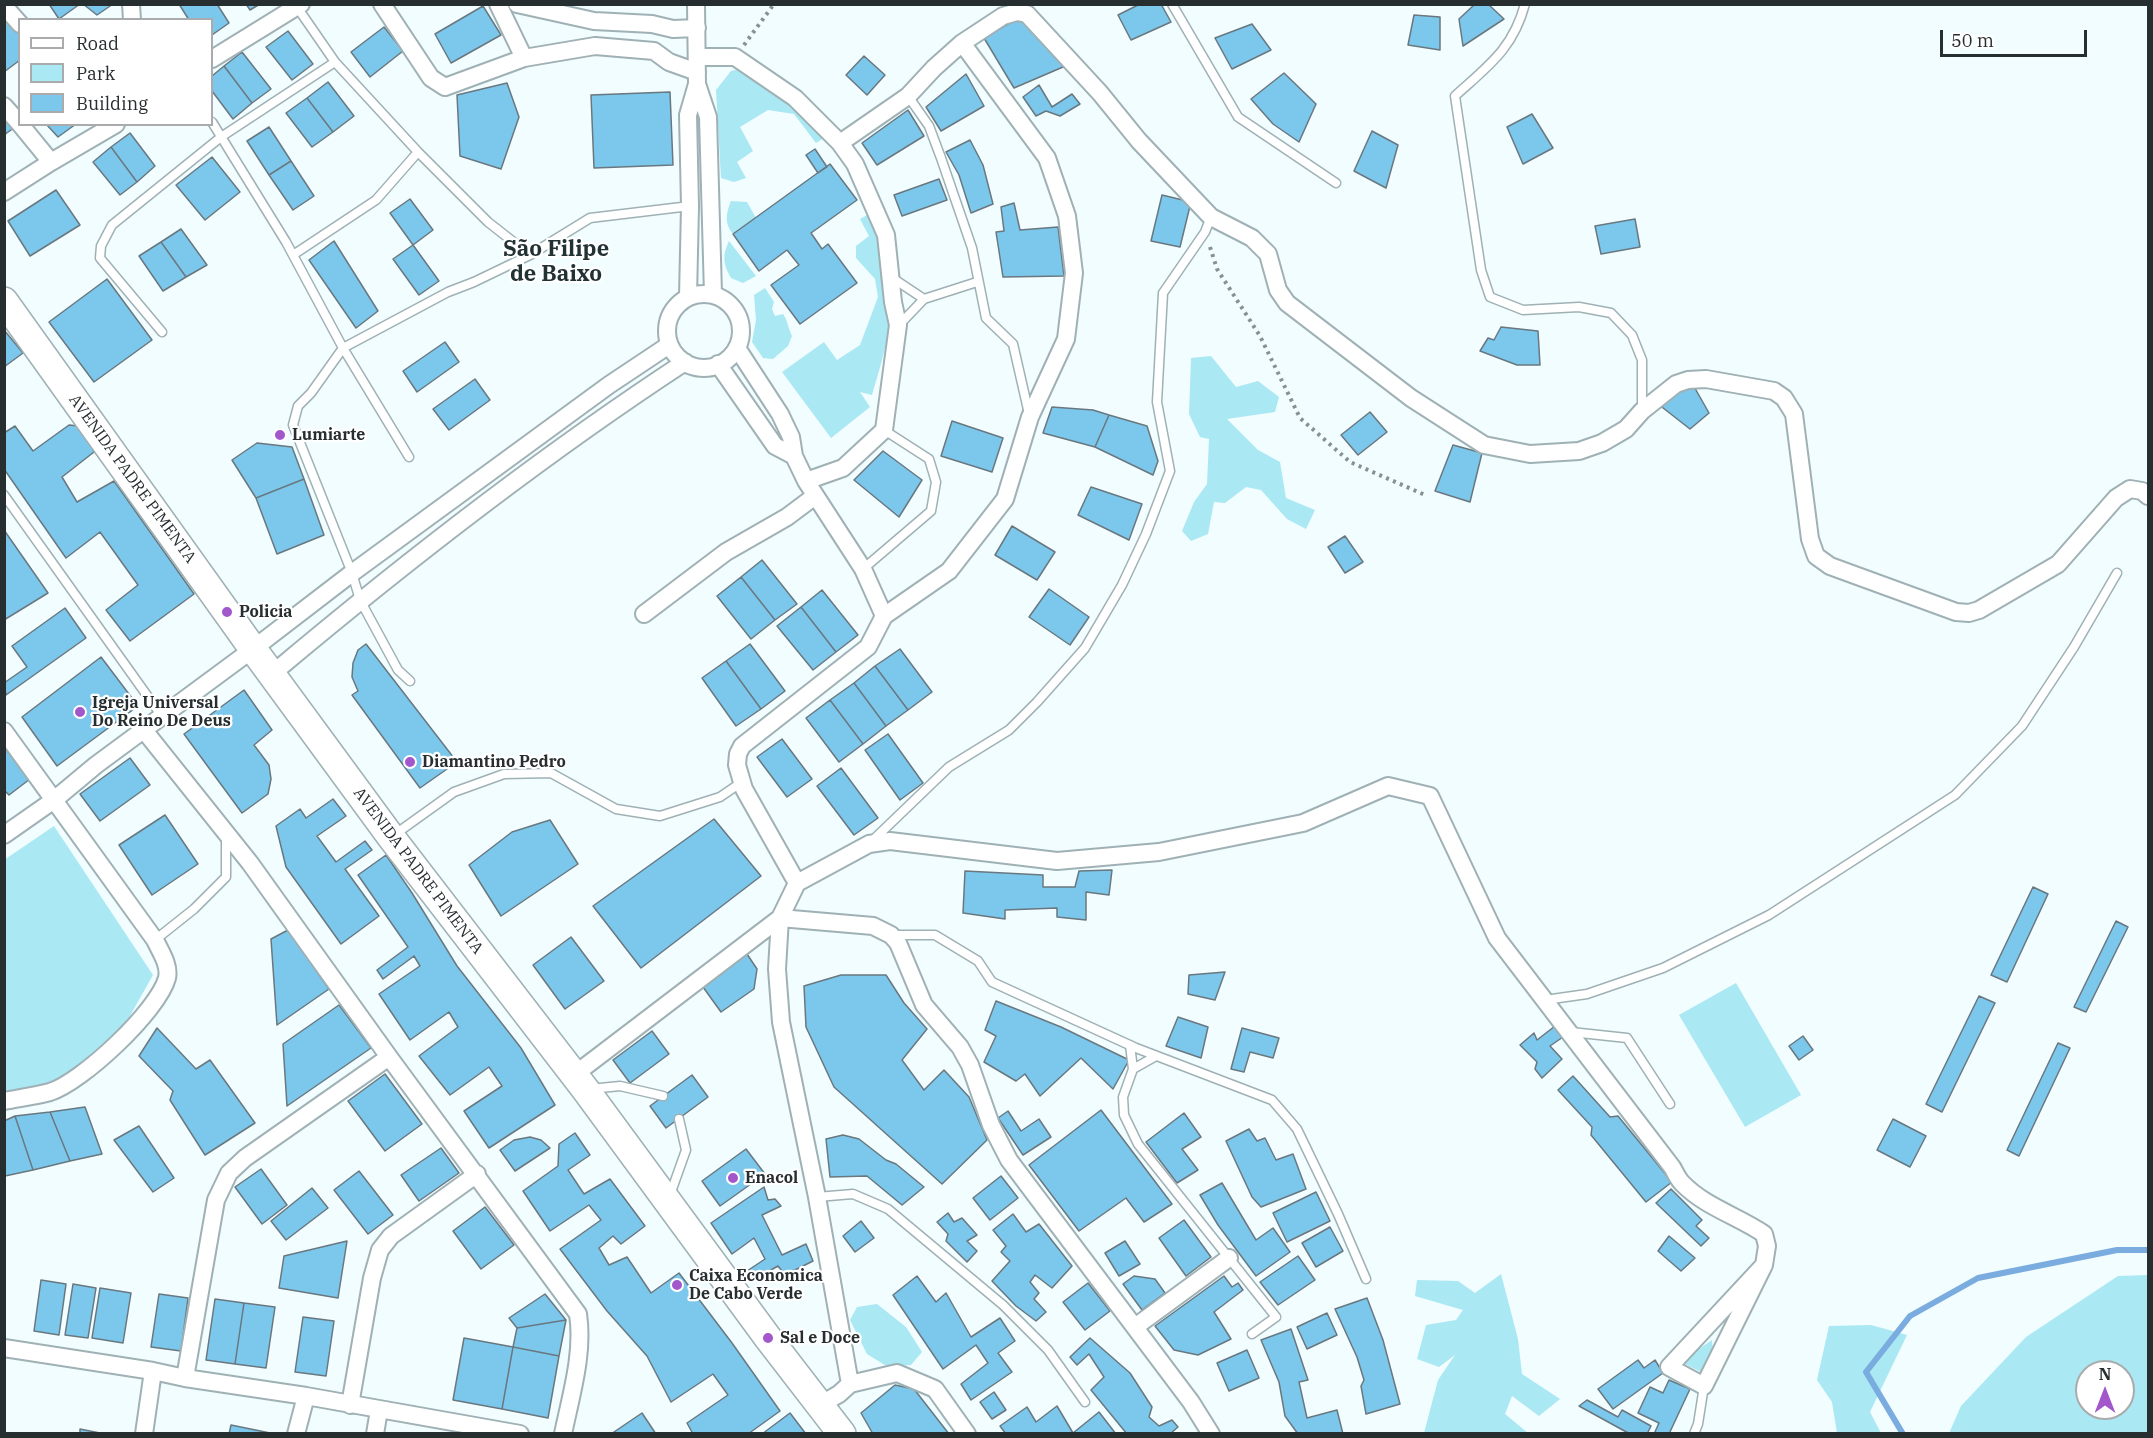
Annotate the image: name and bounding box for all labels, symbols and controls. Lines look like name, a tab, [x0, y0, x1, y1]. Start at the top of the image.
legend	[18, 18, 213, 126]
scale bar	[1943, 18, 2090, 56]
text: 50 m	[1951, 29, 1994, 52]
text: Road	[76, 32, 119, 55]
text: Park	[76, 62, 115, 85]
text: Building	[76, 92, 148, 115]
district label: São Filipe de Baixo	[503, 237, 609, 288]
street label: AVENIDA PADRE PIMENTA	[64, 391, 200, 567]
place label: Lumiarte	[292, 425, 365, 445]
marker: Lumiarte	[273, 428, 287, 442]
place label: Policia	[239, 602, 292, 622]
marker: Policia	[220, 605, 234, 619]
place label: Igreja Universal Do Reino De Deus	[92, 693, 231, 731]
marker: Igreja Universal Do Reino De Deus	[73, 705, 87, 719]
place label: Diamantino Pedro	[422, 752, 566, 772]
marker: Diamantino Pedro	[403, 755, 417, 769]
street label: AVENIDA PADRE PIMENTA	[349, 784, 487, 958]
place label: Enacol	[745, 1168, 798, 1188]
marker: Enacol	[726, 1171, 740, 1185]
place label: Caixa Economica De Cabo Verde	[689, 1266, 823, 1304]
marker: Caixa Economica De Cabo Verde	[670, 1278, 684, 1292]
place label: Sal e Doce	[780, 1328, 860, 1348]
marker: Sal e Doce	[761, 1331, 775, 1345]
north arrow	[2075, 1360, 2135, 1420]
text: N	[2099, 1364, 2111, 1384]

